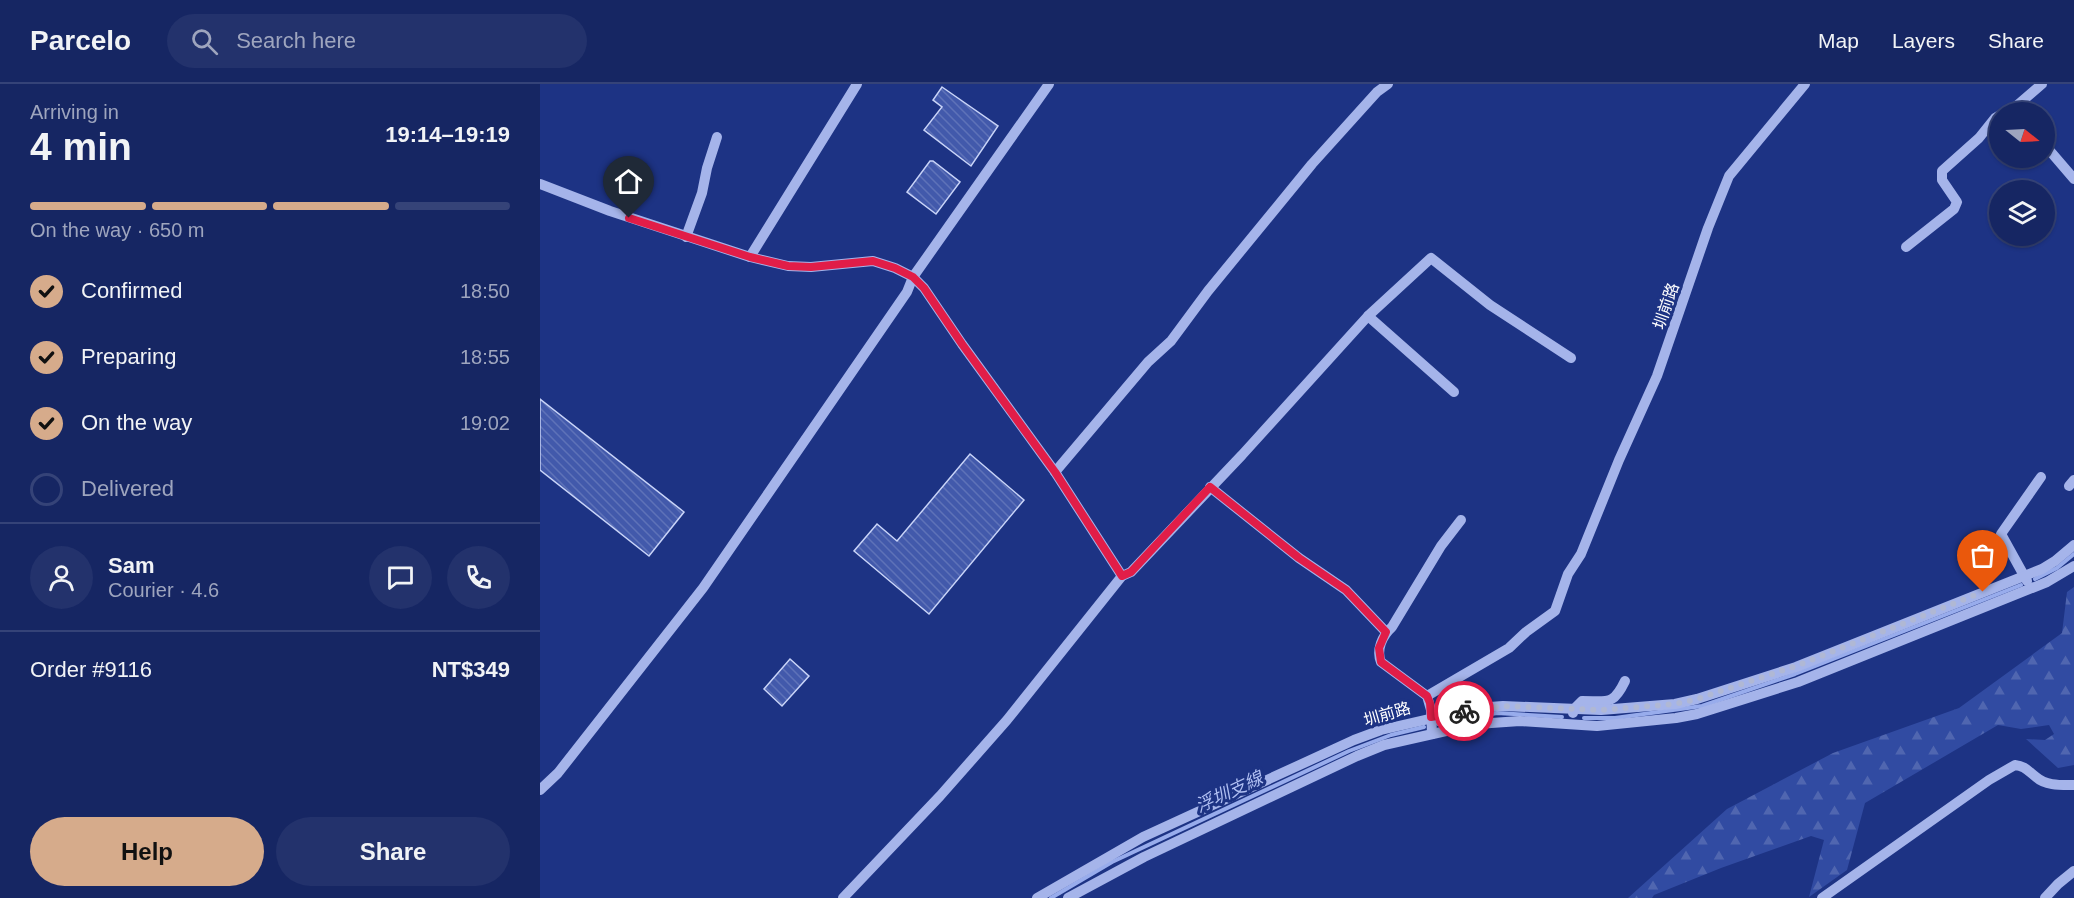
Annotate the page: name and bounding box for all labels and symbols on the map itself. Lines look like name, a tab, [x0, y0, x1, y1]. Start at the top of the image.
north arrow	[1989, 102, 2055, 168]
pin	[603, 156, 654, 218]
street label: 圳前路	[1650, 281, 1682, 331]
pin	[1957, 530, 2008, 592]
courier	[1434, 681, 1494, 741]
street label: 圳前路	[1362, 699, 1412, 729]
water label: 浮圳支線	[1192, 767, 1268, 816]

